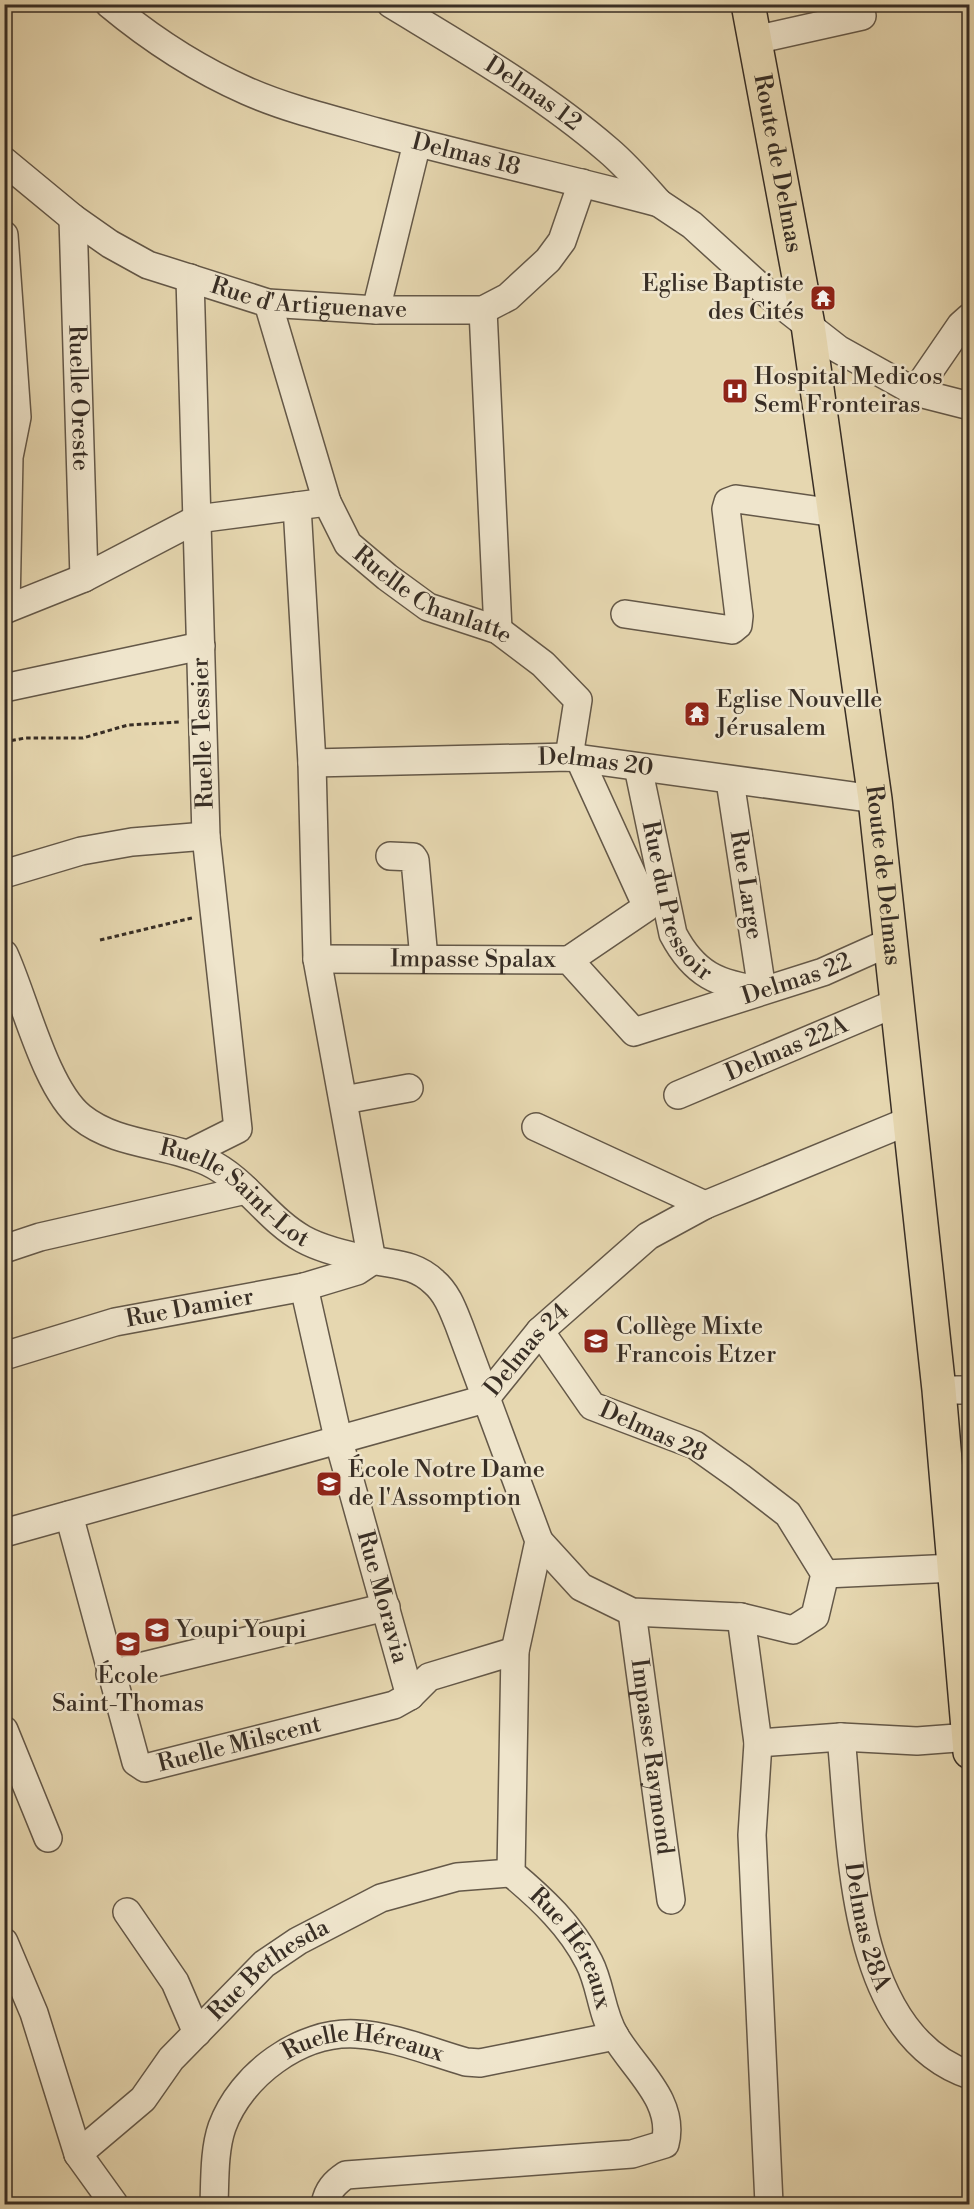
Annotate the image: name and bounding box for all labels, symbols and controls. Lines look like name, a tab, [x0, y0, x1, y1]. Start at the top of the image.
street label: Delmas 12	[479, 50, 587, 138]
street label: Route de Delmas	[746, 71, 809, 255]
street label: Delmas 18	[408, 127, 524, 183]
place label: Eglise Baptiste des Cités	[642, 269, 804, 327]
street label: Rue d'Artiguenave	[207, 271, 407, 325]
temple icon: Eglise Baptiste des Cités	[808, 283, 838, 313]
street label: Ruelle Oreste	[61, 325, 96, 471]
place label: Hospital Medicos Sem Fronteiras	[754, 362, 943, 420]
hospital icon: Hospital Medicos Sem Fronteiras	[720, 376, 750, 406]
street label: Ruelle Chanlatte	[346, 539, 518, 651]
street label: Ruelle Tessier	[185, 657, 221, 809]
place label: Eglise Nouvelle Jérusalem	[715, 685, 882, 743]
temple icon: Eglise Nouvelle Jérusalem	[682, 699, 712, 729]
street label: Delmas 20	[538, 742, 655, 783]
street label: Route de Delmas	[858, 783, 908, 967]
street label: Rue du Pressoir	[635, 818, 718, 988]
street label: Rue Large	[723, 828, 769, 942]
street label: Impasse Spalax	[390, 944, 557, 975]
street label: Delmas 22	[738, 946, 856, 1012]
street label: Delmas 22A	[721, 1010, 853, 1088]
street label: Ruelle Saint-Lot	[157, 1133, 315, 1255]
street label: Rue Damier	[123, 1282, 256, 1335]
street label: Delmas 24	[478, 1297, 576, 1403]
place label: Collège Mixte Francois Etzer	[616, 1312, 776, 1370]
school or university icon: Collège Mixte Francois Etzer	[581, 1326, 611, 1356]
street label: Delmas 28	[594, 1395, 712, 1469]
place label: École Notre Dame de l'Assomption	[348, 1454, 545, 1513]
school or university icon: École Notre Dame de l'Assomption	[314, 1469, 344, 1499]
street label: Rue Moravia	[350, 1527, 415, 1668]
school or university icon: Youpi Youpi	[142, 1615, 172, 1645]
place label: Youpi Youpi	[174, 1615, 307, 1645]
school or university icon: École Saint-Thomas	[113, 1629, 143, 1659]
street label: Impasse Raymond	[623, 1657, 680, 1857]
place label: École Saint-Thomas	[52, 1660, 204, 1719]
street label: Ruelle Milscent	[154, 1709, 325, 1779]
street label: Delmas 28A	[837, 1861, 898, 1996]
street label: Rue Héreaux	[522, 1881, 618, 2013]
street label: Rue Bethesda	[202, 1912, 335, 2027]
street label: Ruelle Héreaux	[277, 2019, 448, 2069]

